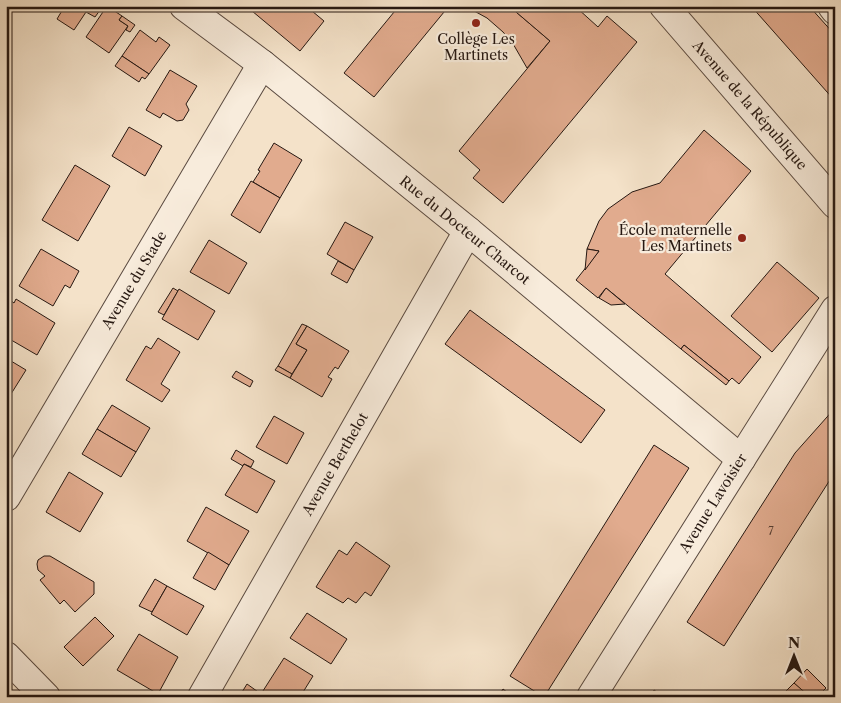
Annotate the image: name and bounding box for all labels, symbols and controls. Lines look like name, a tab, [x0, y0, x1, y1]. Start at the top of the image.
marker: Collège Les Martinets	[470, 17, 482, 29]
place label: Collège Les Martinets	[437, 30, 515, 64]
street label: Avenue de la République	[688, 36, 811, 174]
street label: Rue du Docteur Charcot	[396, 172, 534, 288]
place label: École maternelle Les Martinets	[619, 221, 732, 255]
street label: Avenue du Stade	[97, 227, 170, 333]
marker: École maternelle Les Martinets	[736, 232, 748, 244]
street label: Avenue Berthelot	[298, 409, 372, 520]
street label: Avenue Lavoisier	[675, 450, 751, 557]
house number: 7	[768, 524, 774, 538]
north arrow	[768, 630, 818, 680]
text: N	[788, 634, 800, 652]

